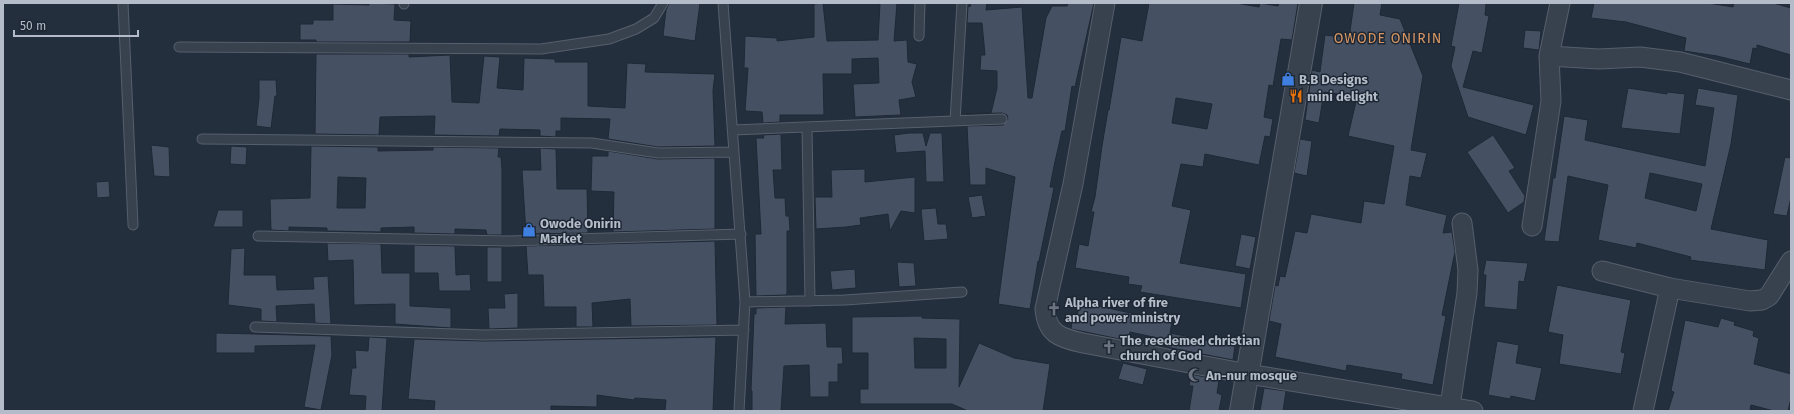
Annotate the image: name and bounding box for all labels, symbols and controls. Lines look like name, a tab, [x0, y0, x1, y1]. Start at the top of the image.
scale bar	[14, 12, 138, 38]
text: 50 m	[20, 19, 46, 33]
district label: OWODE ONIRIN	[1334, 30, 1442, 47]
shop icon: B.B Designs	[1280, 71, 1296, 87]
place label: B.B Designs	[1299, 72, 1368, 87]
restaurant icon: mini delight	[1288, 88, 1304, 104]
place label: mini delight	[1307, 89, 1379, 104]
place label: Owode Onirin Market	[540, 216, 621, 246]
shop icon: Owode Onirin Market	[521, 222, 537, 238]
place label: Alpha river of fire and power ministry	[1064, 295, 1180, 325]
church icon: Alpha river of fire and power ministry	[1046, 301, 1062, 317]
place label: The reedemed christian church of God	[1120, 333, 1260, 363]
church icon: The reedemed christian church of God	[1101, 339, 1117, 355]
mosque icon: An-nur mosque	[1187, 367, 1203, 383]
place label: An-nur mosque	[1205, 368, 1297, 383]

